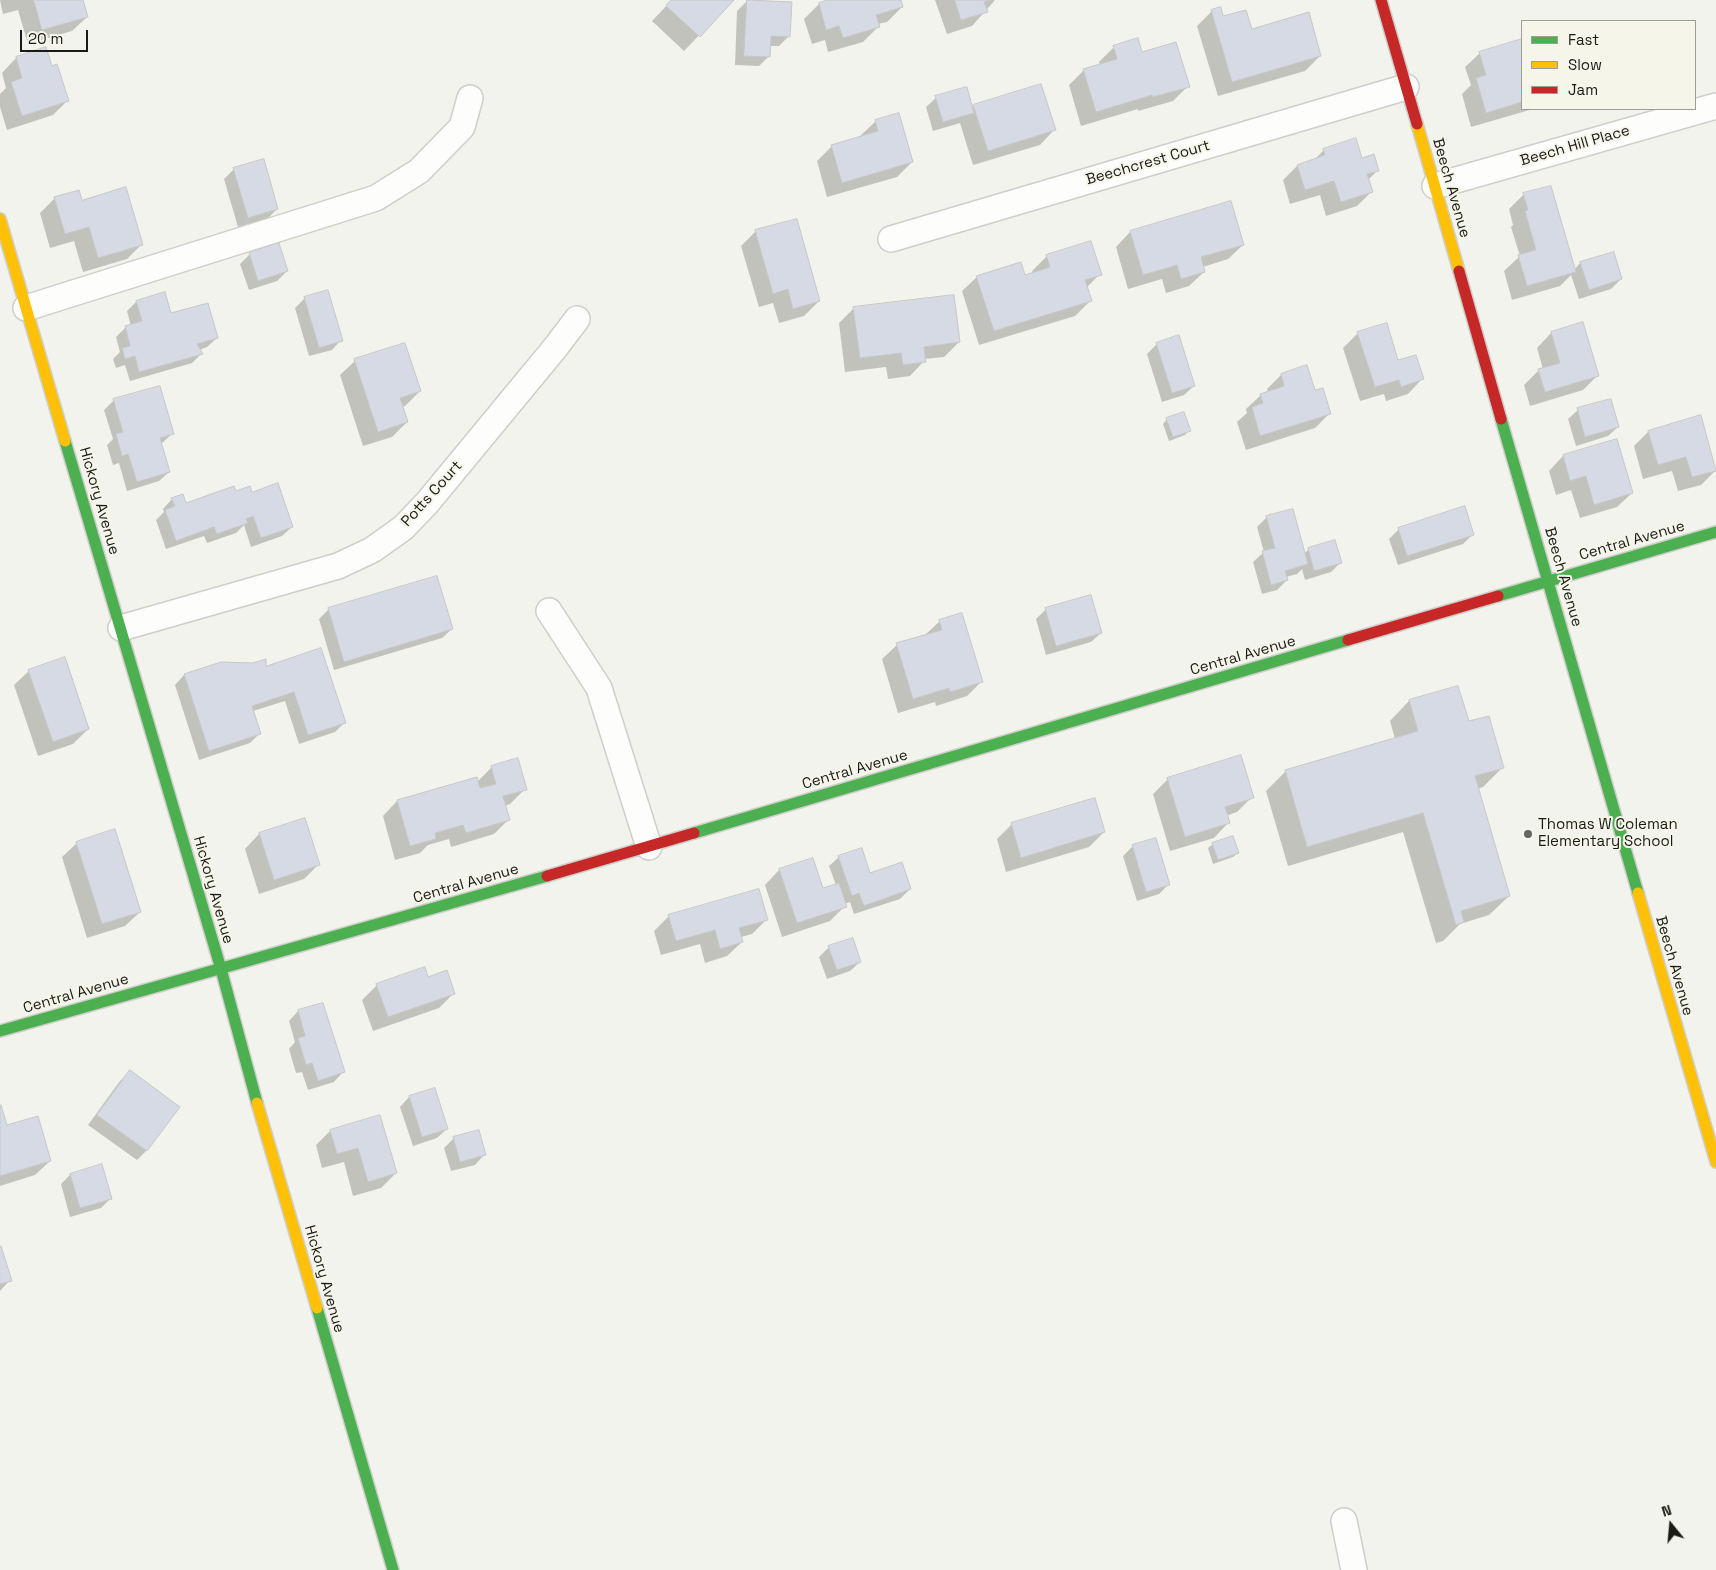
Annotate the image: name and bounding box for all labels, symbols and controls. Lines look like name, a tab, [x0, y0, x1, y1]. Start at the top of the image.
scale bar	[22, 20, 90, 52]
legend	[1521, 20, 1696, 110]
text: 20 m	[28, 29, 63, 48]
text: Fast	[1568, 30, 1599, 49]
text: Slow	[1568, 55, 1602, 74]
text: Jam	[1568, 80, 1598, 99]
street label: Beech Hill Place	[1518, 122, 1632, 170]
street label: Beech Avenue	[1428, 136, 1474, 240]
street label: Beechcrest Court	[1084, 137, 1212, 189]
street label: Hickory Avenue	[75, 445, 123, 557]
street label: Potts Court	[398, 457, 466, 531]
street label: Central Avenue	[1577, 517, 1687, 565]
street label: Beech Avenue	[1540, 525, 1586, 629]
street label: Central Avenue	[1188, 632, 1298, 680]
street label: Central Avenue	[800, 746, 910, 794]
place label: Thomas W Coleman Elementary School	[1538, 816, 1678, 851]
marker: Thomas W Coleman Elementary School	[1522, 828, 1534, 840]
street label: Hickory Avenue	[189, 834, 237, 946]
street label: Central Avenue	[411, 860, 521, 908]
street label: Beech Avenue	[1651, 914, 1697, 1018]
street label: Central Avenue	[21, 970, 131, 1018]
street label: Hickory Avenue	[300, 1223, 348, 1335]
north arrow	[1646, 1500, 1696, 1550]
text: N	[1659, 1501, 1674, 1521]

